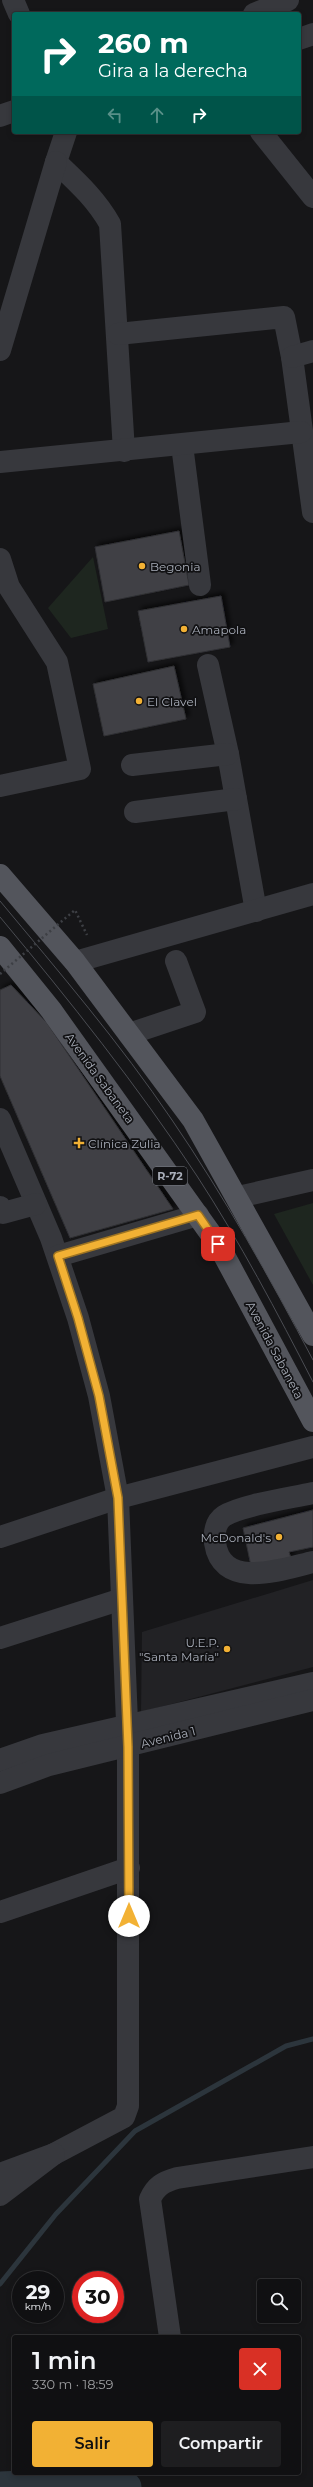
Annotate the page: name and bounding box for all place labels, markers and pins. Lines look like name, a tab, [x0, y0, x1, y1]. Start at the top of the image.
place label: Begonia	[150, 559, 200, 574]
marker: Begonia	[137, 561, 147, 571]
place label: Amapola	[192, 622, 246, 637]
marker: Amapola	[179, 624, 189, 634]
place label: El Clavel	[147, 694, 197, 709]
marker: El Clavel	[134, 696, 144, 706]
place label: Clínica Zulia	[88, 1136, 161, 1151]
marker: Clínica Zulia	[73, 1137, 85, 1149]
pin	[201, 1227, 235, 1261]
place label: McDonald's	[201, 1530, 271, 1545]
marker: McDonald's	[274, 1532, 284, 1542]
place label: U.E.P. "Santa María"	[139, 1635, 219, 1664]
marker: U.E.P. "Santa María"	[222, 1644, 232, 1654]

